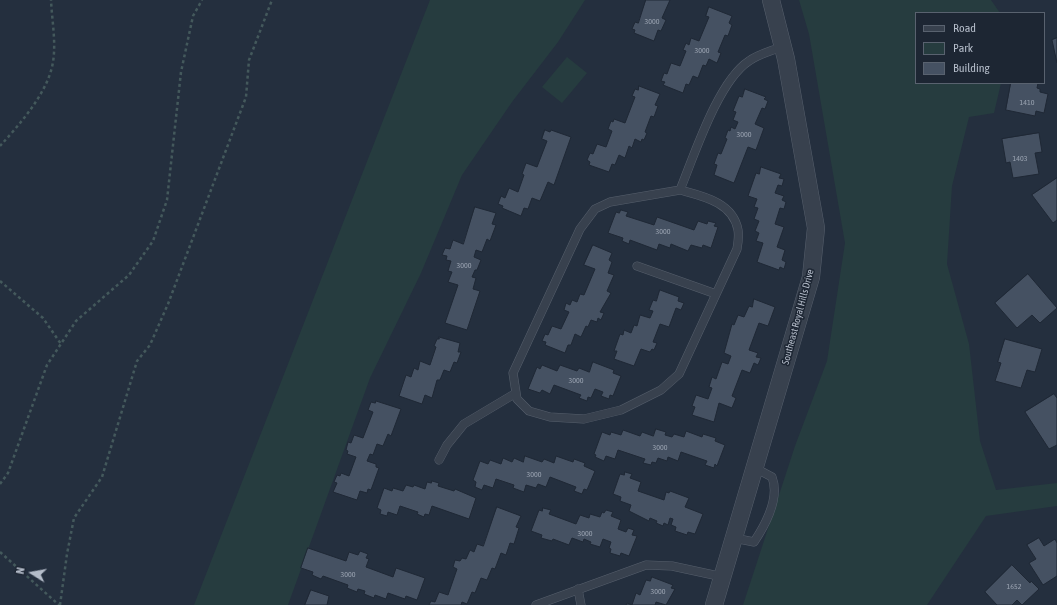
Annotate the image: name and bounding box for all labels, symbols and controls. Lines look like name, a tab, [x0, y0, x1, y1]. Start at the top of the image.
legend	[915, 12, 1045, 84]
house number: 3000	[644, 16, 660, 26]
text: Road	[953, 21, 976, 35]
text: Park	[953, 41, 973, 55]
house number: 3000	[694, 45, 710, 55]
text: Building	[953, 61, 990, 75]
house number: 1410	[1019, 97, 1035, 107]
house number: 3000	[736, 129, 752, 139]
house number: 1403	[1012, 153, 1028, 163]
house number: 3000	[655, 226, 671, 236]
house number: 3000	[456, 260, 472, 270]
street label: Southeast Royal Hills Drive	[779, 268, 817, 366]
house number: 3000	[568, 375, 584, 385]
house number: 3000	[652, 442, 668, 452]
house number: 3000	[526, 469, 542, 479]
house number: 3000	[577, 528, 593, 538]
north arrow	[12, 553, 52, 593]
text: N	[14, 566, 27, 575]
house number: 3000	[340, 569, 356, 579]
house number: 1652	[1006, 581, 1022, 591]
house number: 3000	[650, 586, 666, 596]

